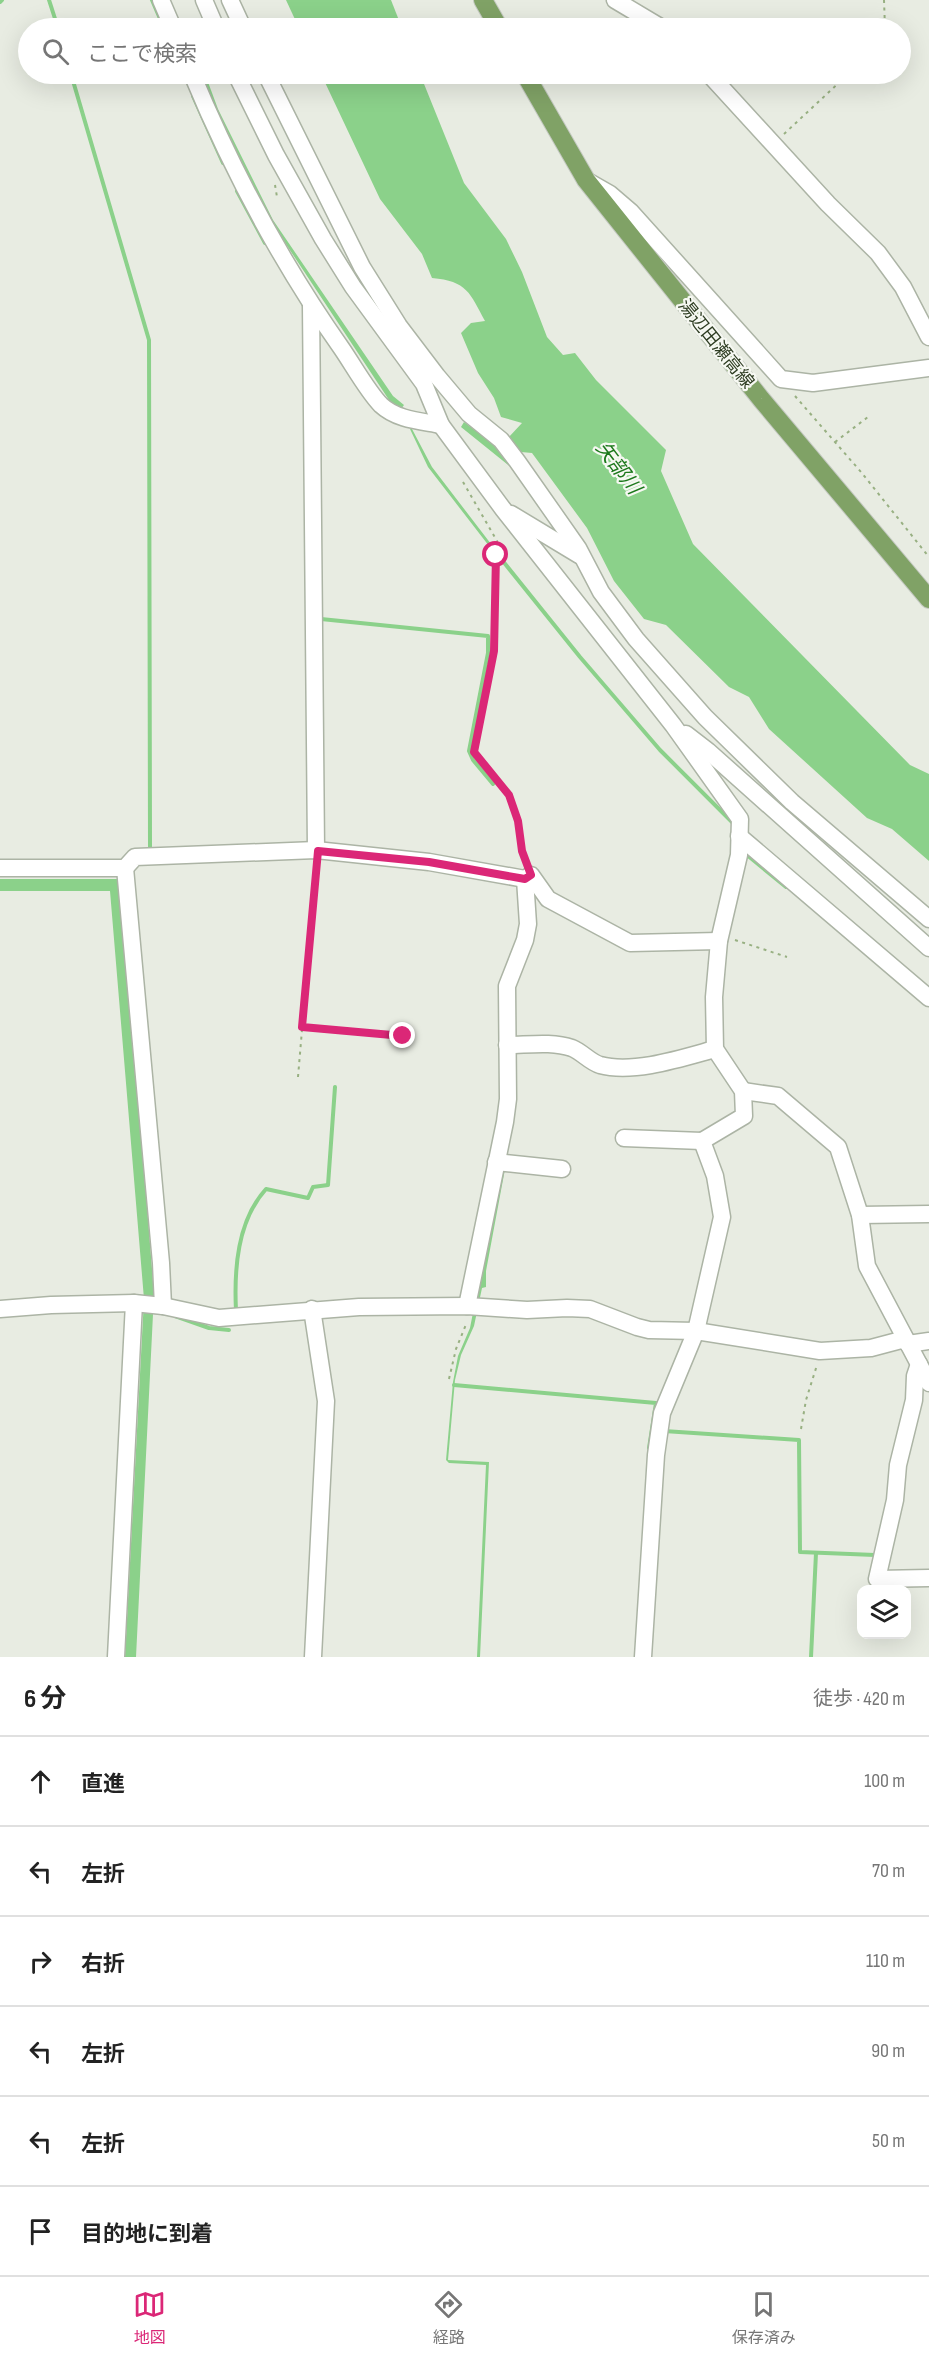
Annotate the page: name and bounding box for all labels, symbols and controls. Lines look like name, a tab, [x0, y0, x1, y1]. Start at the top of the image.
search box	[18, 18, 911, 84]
icon: search	[39, 35, 72, 68]
text: ここで検索	[87, 41, 197, 68]
street label: 湯辺田瀬高線	[674, 295, 758, 393]
water label: 矢部川	[590, 437, 647, 501]
route start	[482, 541, 508, 567]
route end	[389, 1022, 415, 1048]
map controls	[857, 1585, 911, 1639]
button: layers	[857, 1585, 911, 1639]
text: 6 分	[24, 1684, 66, 1715]
text: 徒歩 · 420 m	[813, 1687, 905, 1711]
icon: ahead	[24, 1765, 57, 1798]
text: 100 m	[864, 1769, 905, 1793]
text: 直進	[81, 1771, 125, 1798]
icon: left	[24, 1855, 57, 1888]
text: 70 m	[872, 1859, 905, 1883]
text: 左折	[81, 1861, 125, 1888]
icon: right	[24, 1945, 57, 1978]
text: 110 m	[866, 1949, 905, 1973]
text: 右折	[81, 1951, 125, 1978]
icon: left	[24, 2035, 57, 2068]
text: 90 m	[871, 2039, 905, 2063]
text: 左折	[81, 2041, 125, 2068]
icon: left	[24, 2125, 57, 2158]
text: 50 m	[872, 2129, 905, 2153]
text: 左折	[81, 2131, 125, 2158]
icon: arrive	[24, 2215, 57, 2248]
text: 目的地に到着	[81, 2221, 213, 2248]
tab: 地図	[133, 2288, 166, 2348]
tab: 経路	[432, 2288, 465, 2348]
tab: 保存済み	[732, 2288, 796, 2348]

